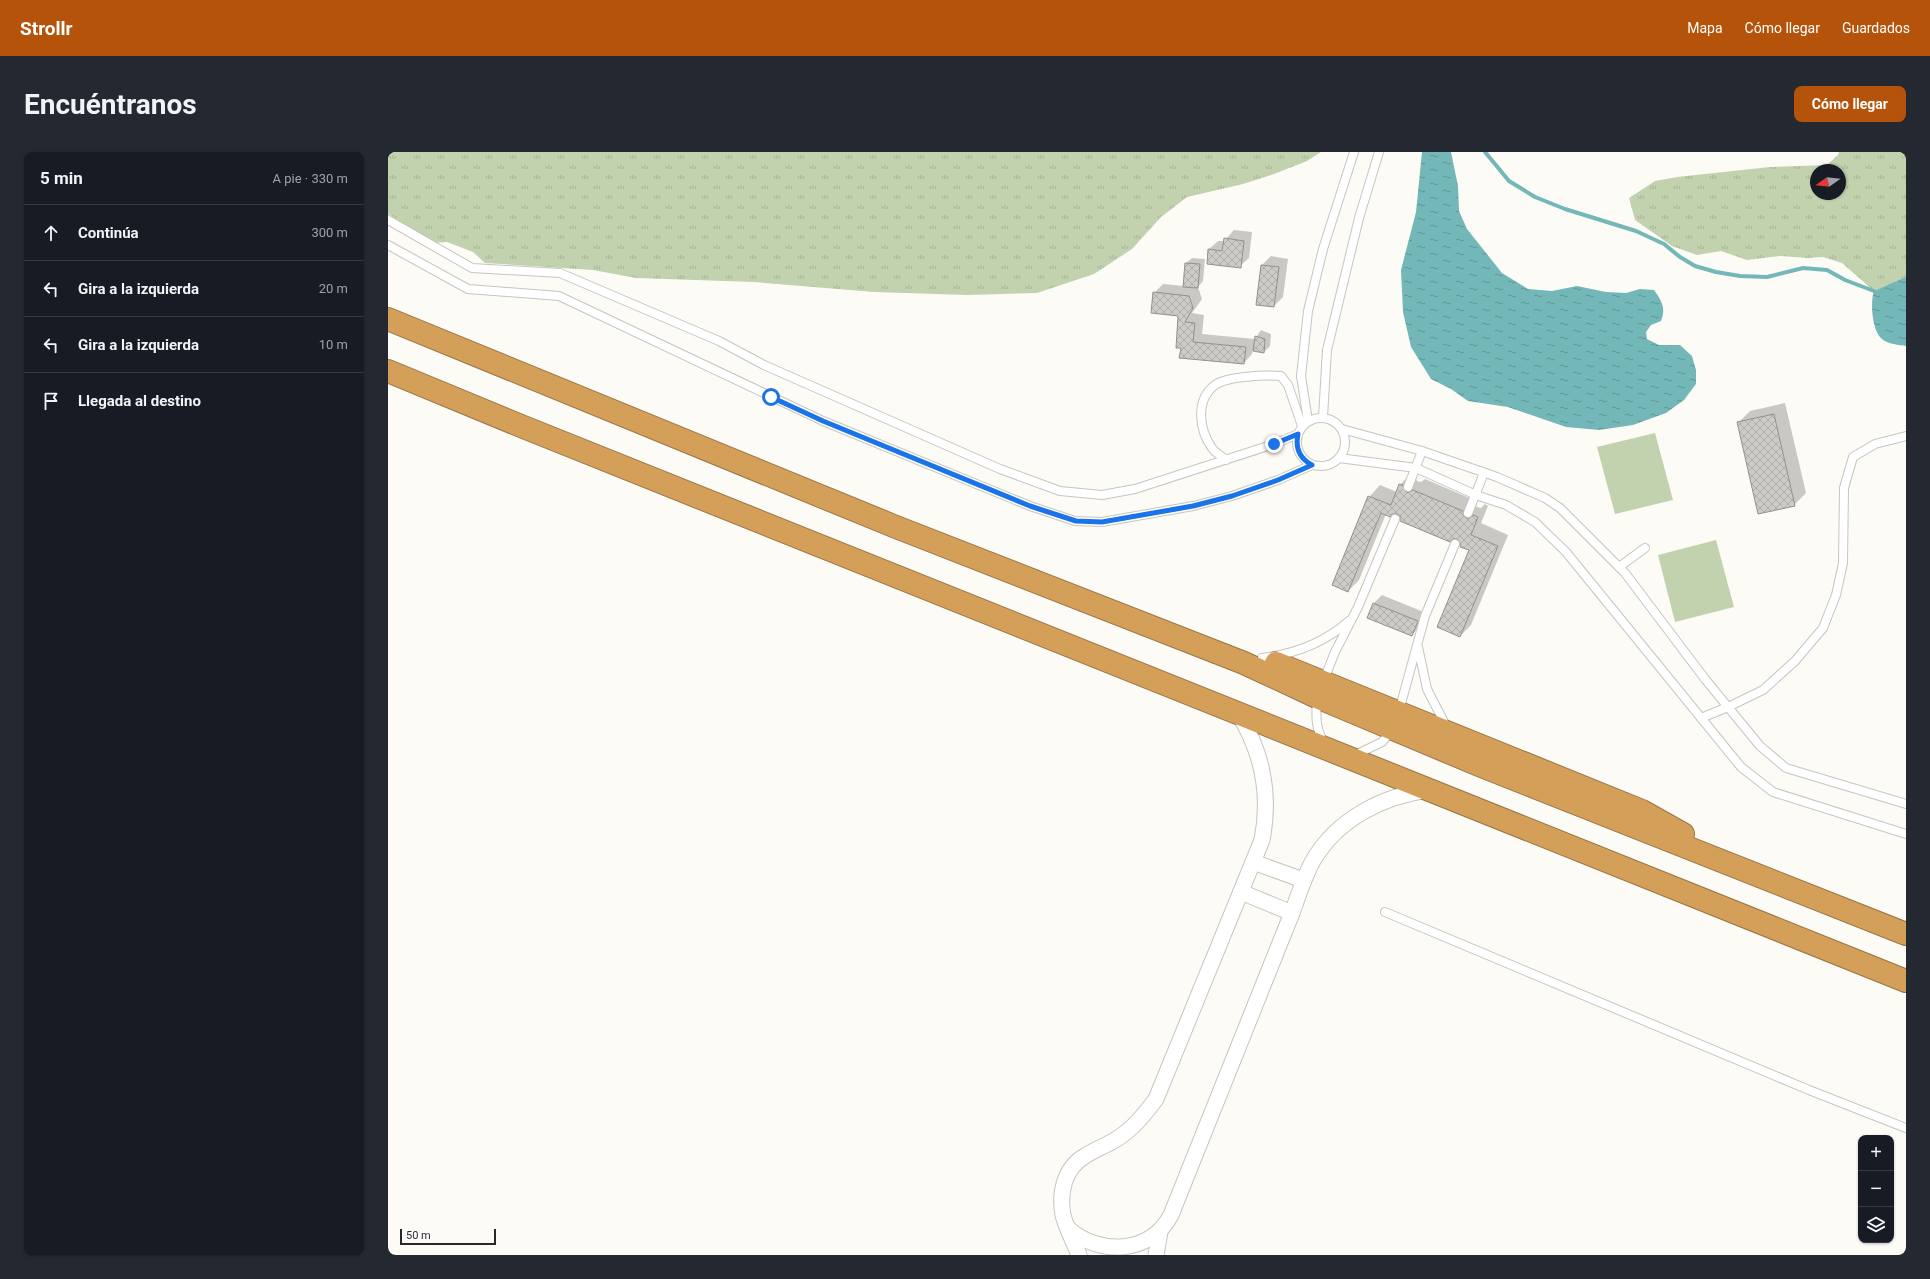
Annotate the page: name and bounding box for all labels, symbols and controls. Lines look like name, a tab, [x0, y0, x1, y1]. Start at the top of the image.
text: Strollr	[20, 17, 73, 40]
text: Mapa	[1687, 20, 1723, 36]
text: Cómo llegar	[1745, 20, 1820, 36]
text: Guardados	[1842, 20, 1910, 36]
button: Cómo llegar	[1794, 86, 1906, 122]
text: Encuéntranos	[24, 88, 197, 121]
north arrow	[1810, 164, 1846, 200]
text: 5 min	[40, 168, 83, 188]
text: A pie · 330 m	[273, 171, 348, 186]
icon: ahead	[40, 222, 62, 244]
text: Continúa	[78, 224, 139, 242]
text: 300 m	[311, 225, 348, 240]
icon: left	[40, 278, 62, 300]
text: Gira a la izquierda	[78, 280, 199, 298]
text: 20 m	[319, 281, 348, 296]
icon: left	[40, 334, 62, 356]
text: Gira a la izquierda	[78, 336, 199, 354]
text: 10 m	[319, 337, 348, 352]
route start	[762, 388, 780, 406]
icon: arrive	[40, 390, 62, 412]
text: Llegada al destino	[78, 392, 201, 410]
route end	[1265, 435, 1283, 453]
map controls	[1858, 1135, 1894, 1243]
button: +	[1858, 1135, 1894, 1171]
button: −	[1858, 1171, 1894, 1207]
button: layers	[1858, 1207, 1894, 1243]
scale bar	[400, 1227, 496, 1246]
text: 50 m	[406, 1229, 431, 1242]

